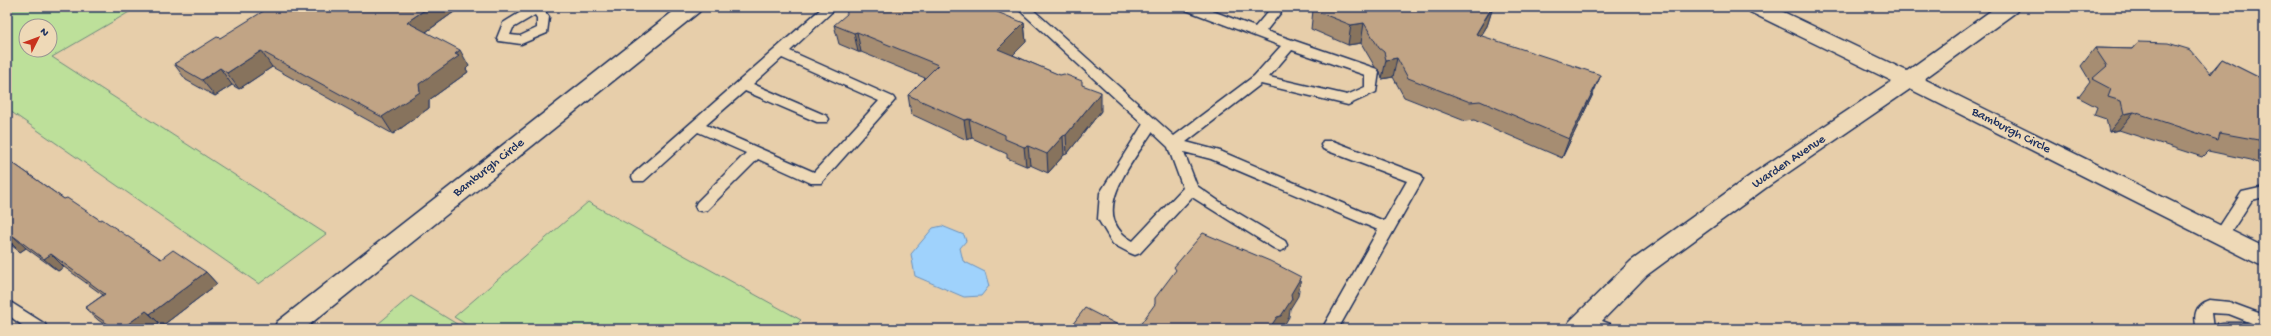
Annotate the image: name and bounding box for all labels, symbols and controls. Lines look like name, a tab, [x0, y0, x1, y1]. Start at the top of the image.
north arrow	[18, 18, 58, 58]
text: N	[37, 26, 51, 39]
street label: Bamburgh Circle	[1968, 104, 2053, 157]
street label: Warden Avenue	[1749, 132, 1829, 192]
street label: Bamburgh Circle	[449, 135, 528, 201]

